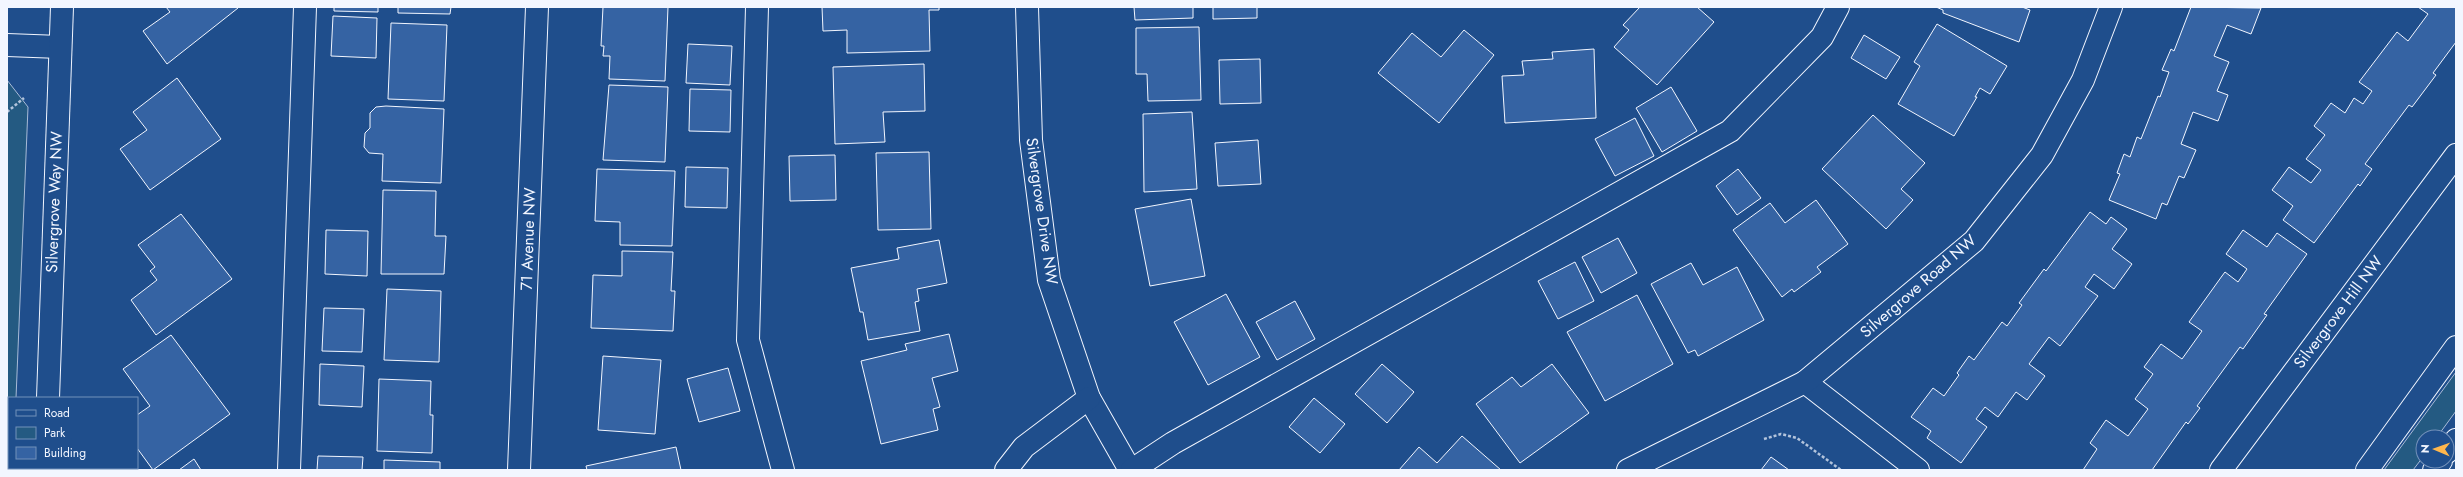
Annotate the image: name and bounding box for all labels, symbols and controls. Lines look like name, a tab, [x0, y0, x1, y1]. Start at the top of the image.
street label: Silvergrove Way NW	[40, 131, 68, 273]
street label: Silvergrove Drive NW	[1020, 136, 1064, 286]
street label: 71 Avenue NW	[515, 187, 541, 291]
street label: Silvergrove Road NW	[1855, 229, 1981, 343]
street label: Silvergrove Hill NW	[2288, 251, 2388, 373]
legend	[8, 397, 138, 469]
text: Road	[44, 404, 70, 422]
text: Park	[44, 424, 66, 442]
north arrow	[2415, 429, 2455, 469]
text: Building	[44, 444, 86, 462]
text: N	[2417, 444, 2433, 453]

